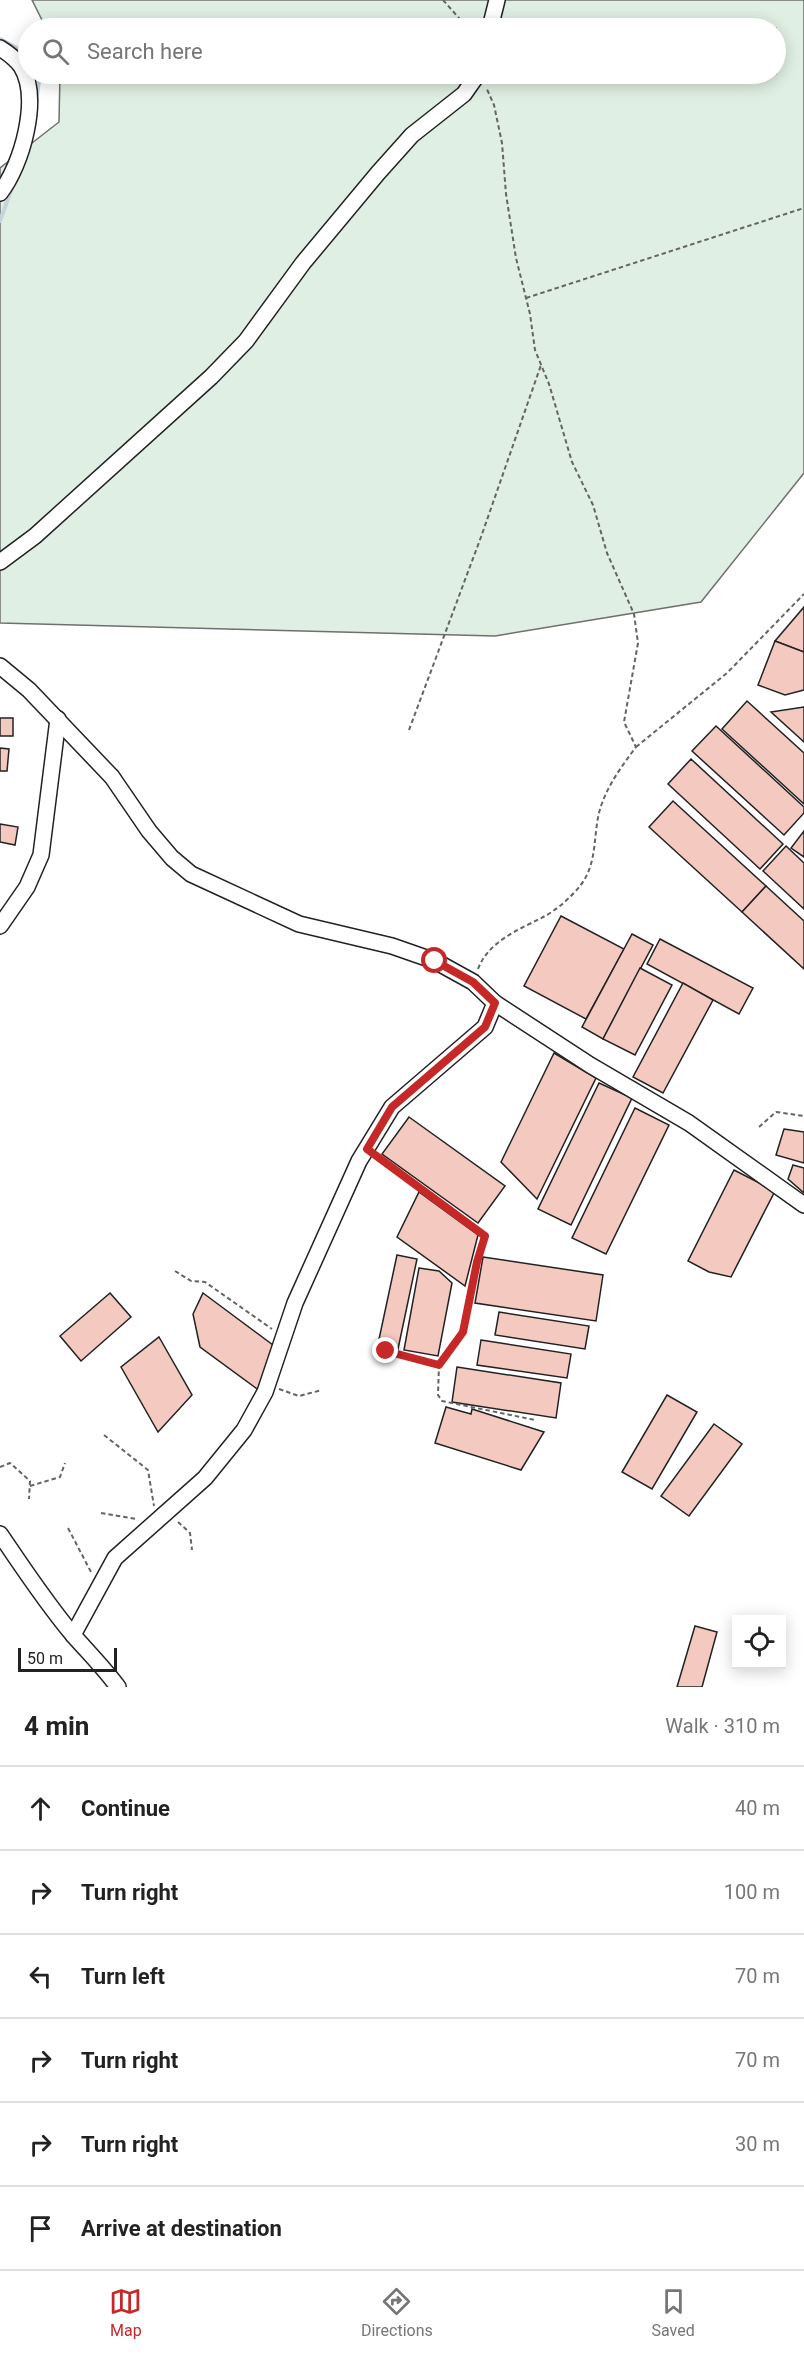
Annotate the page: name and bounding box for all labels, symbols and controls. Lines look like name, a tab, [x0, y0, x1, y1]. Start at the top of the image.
search box	[18, 18, 786, 84]
icon: search	[39, 35, 72, 68]
text: Search here	[87, 39, 203, 64]
route start	[421, 947, 447, 973]
route end	[372, 1337, 398, 1363]
map controls	[732, 1615, 786, 1669]
button: locate	[732, 1615, 786, 1669]
scale bar	[18, 1645, 117, 1672]
text: 50 m	[27, 1649, 63, 1668]
text: 4 min	[24, 1711, 89, 1741]
text: Walk · 310 m	[665, 1714, 780, 1738]
icon: ahead	[24, 1792, 57, 1825]
text: Continue	[81, 1796, 170, 1821]
text: 40 m	[735, 1796, 780, 1820]
icon: right	[24, 1876, 57, 1909]
text: Turn right	[81, 1880, 178, 1905]
text: 100 m	[724, 1880, 780, 1904]
icon: left	[24, 1960, 57, 1993]
text: Turn left	[81, 1964, 165, 1989]
text: 70 m	[735, 1964, 780, 1988]
icon: right	[24, 2044, 57, 2077]
text: Turn right	[81, 2048, 178, 2073]
text: 70 m	[735, 2048, 780, 2072]
icon: right	[24, 2128, 57, 2161]
text: Turn right	[81, 2132, 178, 2157]
text: 30 m	[735, 2132, 780, 2156]
icon: arrive	[24, 2212, 57, 2245]
text: Arrive at destination	[81, 2216, 282, 2241]
tab: Map	[109, 2285, 142, 2340]
tab: Directions	[361, 2285, 433, 2340]
tab: Saved	[651, 2285, 695, 2340]

